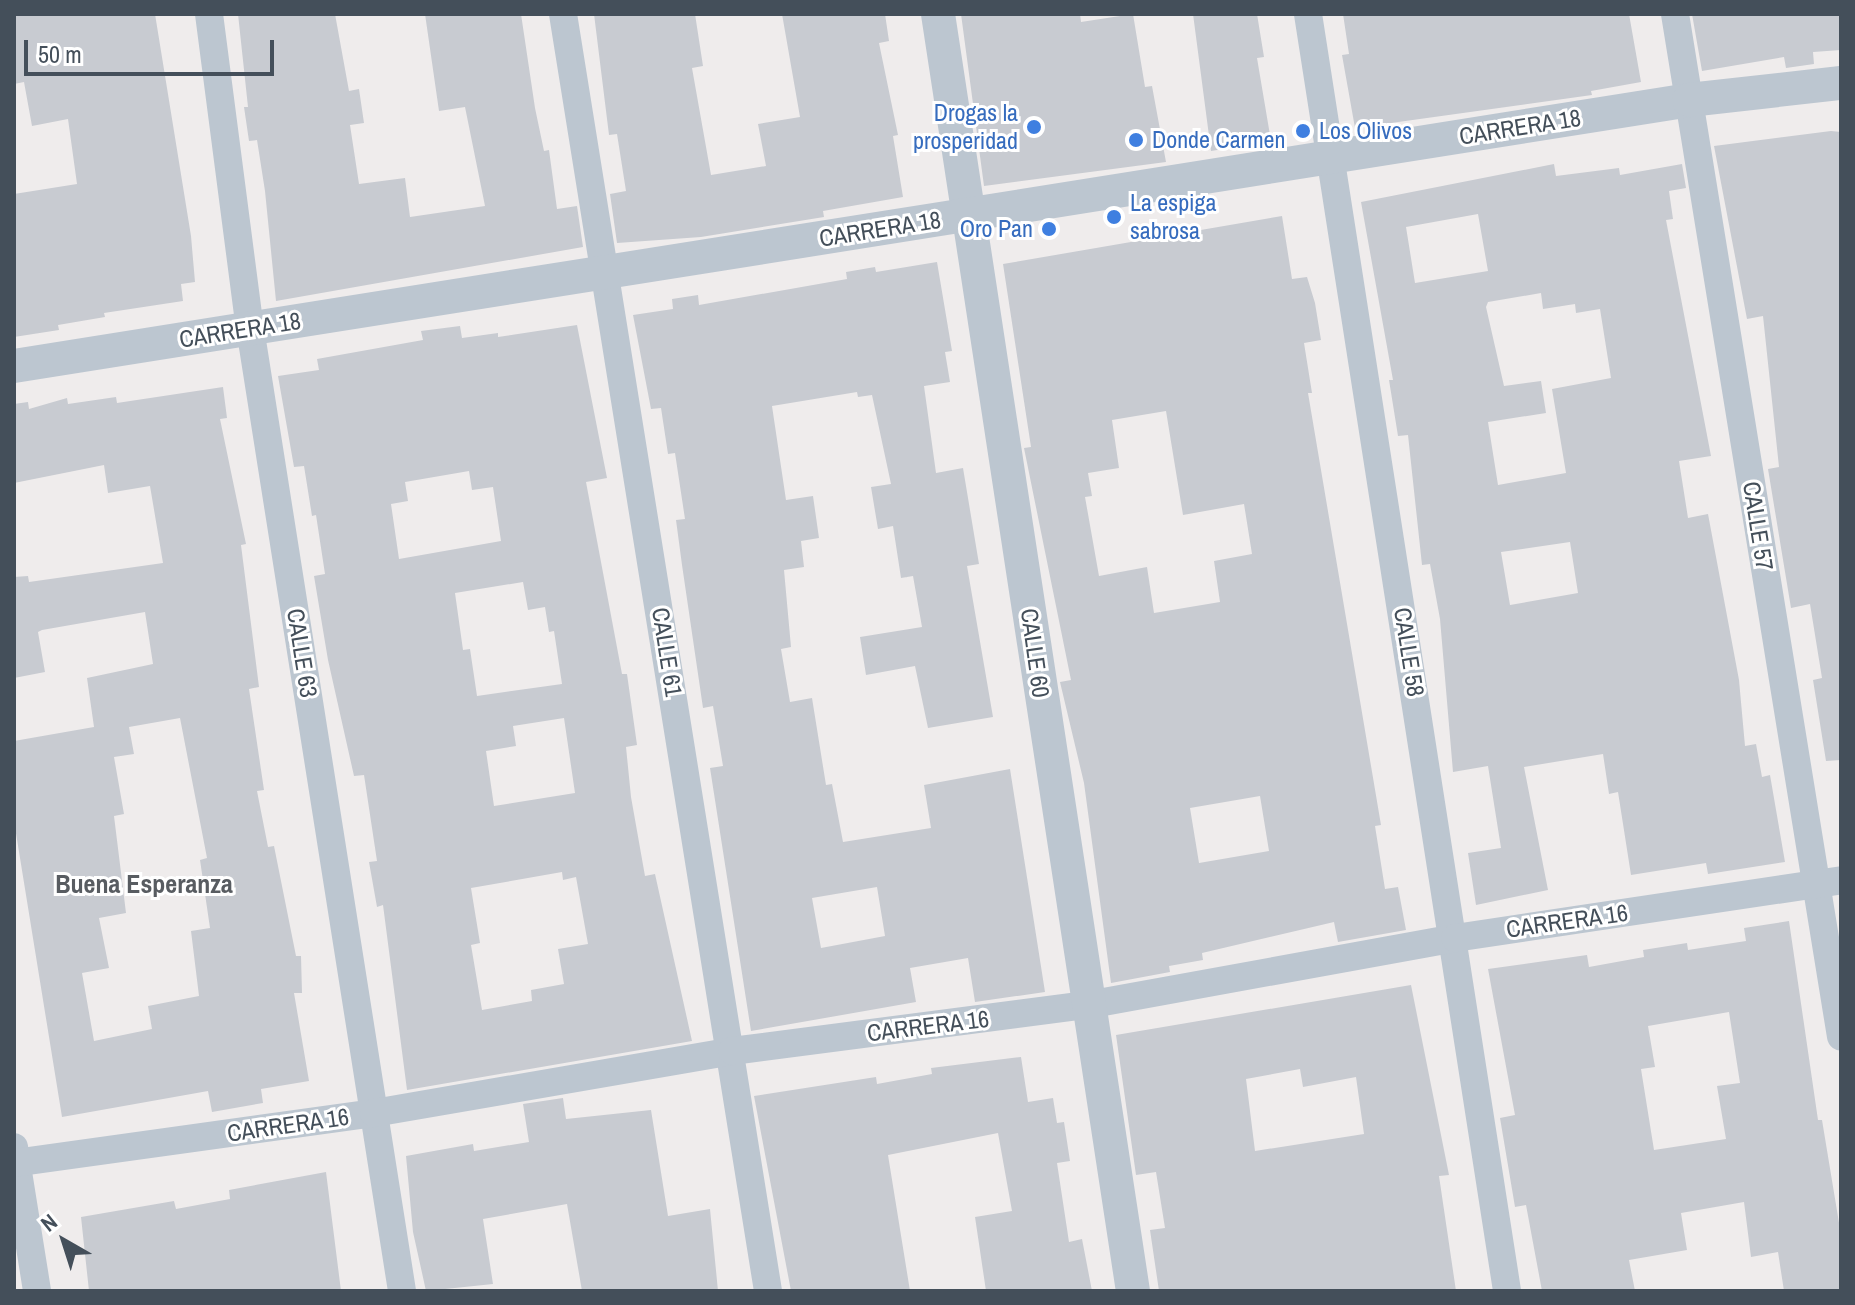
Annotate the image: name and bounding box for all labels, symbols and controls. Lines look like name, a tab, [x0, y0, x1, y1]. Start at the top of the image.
scale bar	[28, 24, 278, 74]
text: 50 m	[38, 38, 82, 70]
place label: Drogas la prosperidad	[913, 99, 1018, 155]
street label: CARRERA 18	[1457, 103, 1583, 151]
place label: Los Olivos	[1319, 117, 1412, 145]
marker: Drogas la prosperidad	[1025, 118, 1043, 136]
marker: Los Olivos	[1294, 122, 1312, 140]
place label: Donde Carmen	[1152, 126, 1285, 154]
marker: Donde Carmen	[1127, 131, 1145, 149]
place label: La espiga sabrosa	[1130, 189, 1216, 245]
street label: CARRERA 18	[817, 205, 943, 253]
marker: La espiga sabrosa	[1105, 208, 1123, 226]
place label: Oro Pan	[960, 215, 1033, 243]
marker: Oro Pan	[1040, 220, 1058, 238]
street label: CARRERA 18	[177, 306, 303, 354]
street label: CALLE 57	[1737, 479, 1779, 573]
street label: CALLE 61	[646, 605, 688, 699]
street label: CALLE 58	[1388, 605, 1430, 699]
street label: CALLE 63	[281, 606, 323, 700]
street label: CALLE 60	[1014, 607, 1056, 699]
district label: Buena Esperanza	[55, 868, 233, 900]
street label: CARRERA 16	[1504, 898, 1630, 944]
street label: CARRERA 16	[865, 1004, 991, 1048]
street label: CARRERA 16	[225, 1102, 351, 1148]
north arrow	[24, 1201, 104, 1281]
text: N	[34, 1207, 63, 1238]

